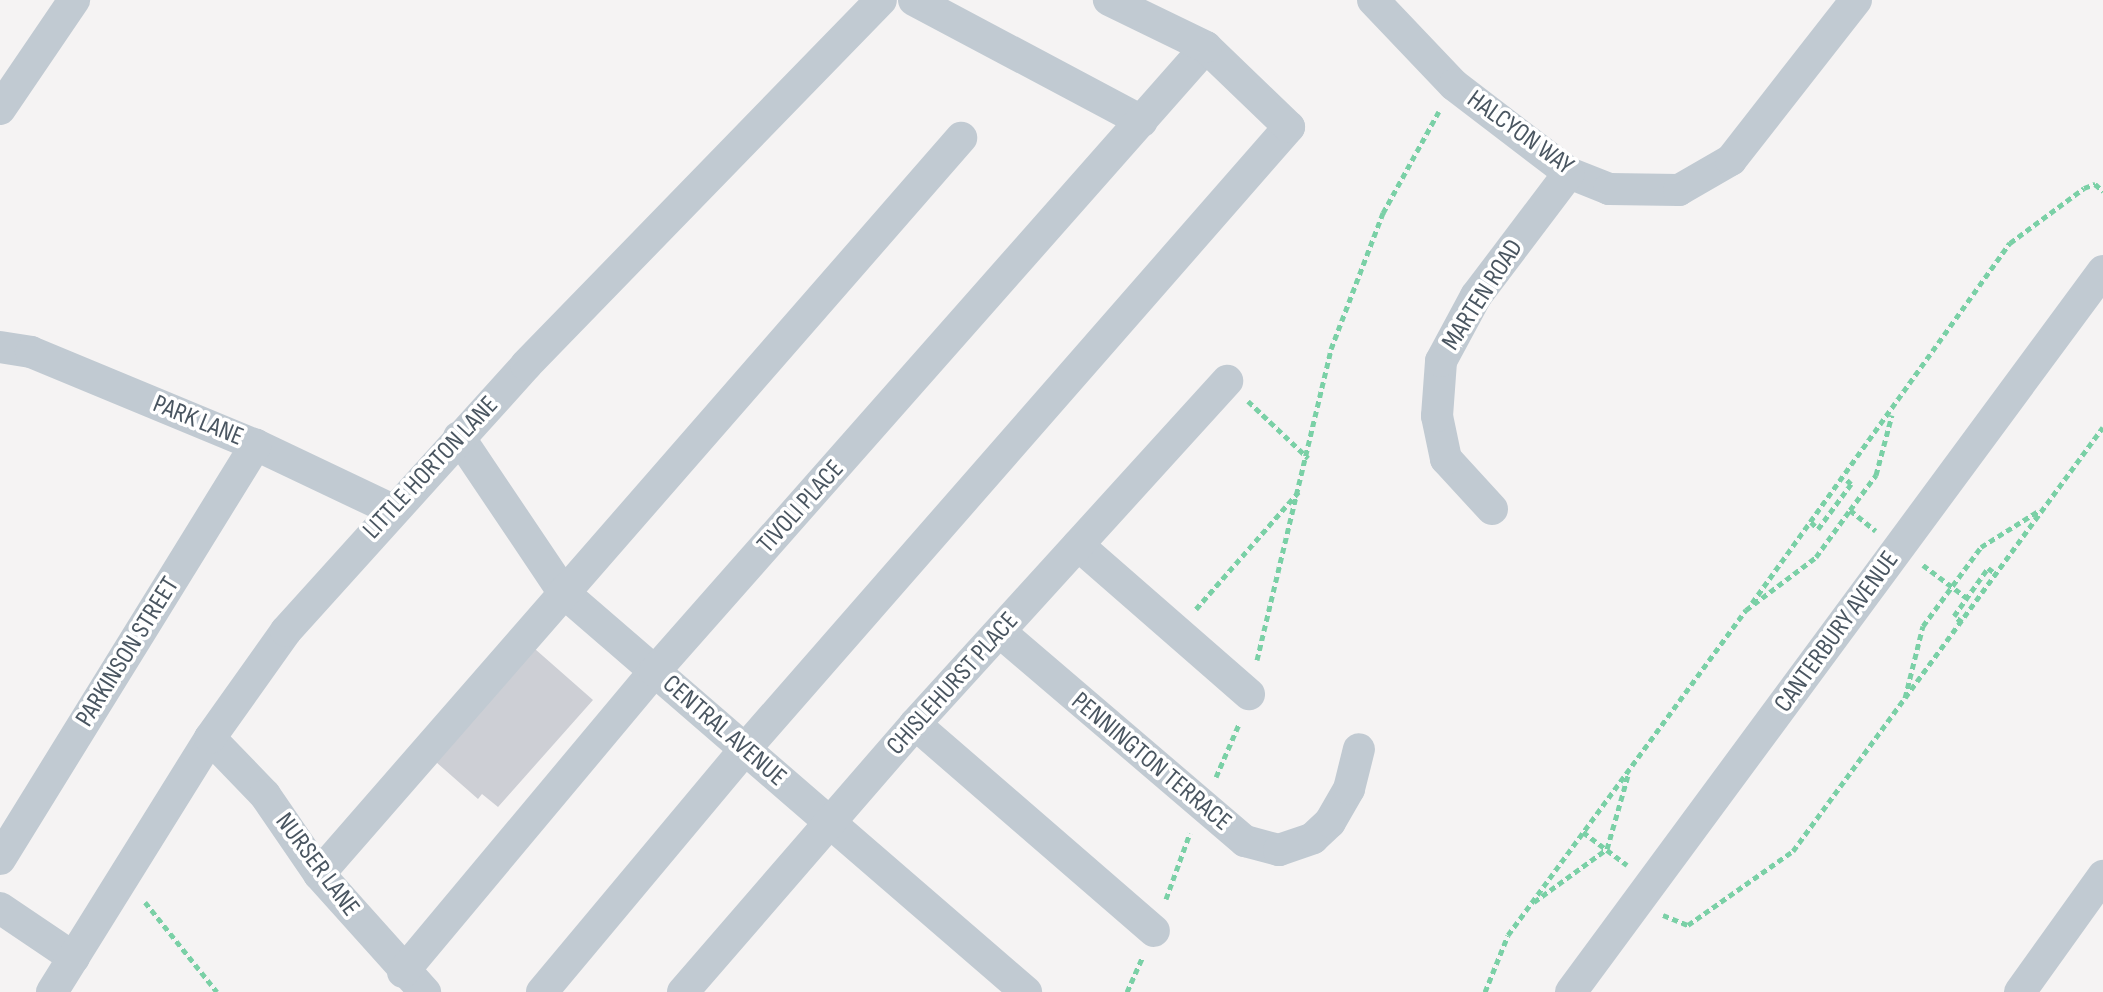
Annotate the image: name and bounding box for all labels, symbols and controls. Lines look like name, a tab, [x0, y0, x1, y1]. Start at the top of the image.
street label: HALCYON WAY	[1461, 84, 1579, 182]
street label: MARTEN ROAD	[1436, 234, 1530, 356]
street label: PARK LANE	[148, 389, 248, 453]
street label: LITTLE HORTON LANE	[357, 390, 505, 546]
street label: TIVOLI PLACE	[751, 454, 851, 560]
street label: CANTERBURY AVENUE	[1768, 546, 1906, 718]
street label: PARKINSON STREET	[70, 571, 186, 733]
street label: CHISLEHURST PLACE	[881, 606, 1025, 762]
street label: CENTRAL AVENUE	[656, 669, 792, 793]
street label: PENNINGTON TERRACE	[1065, 686, 1237, 838]
street label: NURSER LANE	[268, 807, 366, 923]

